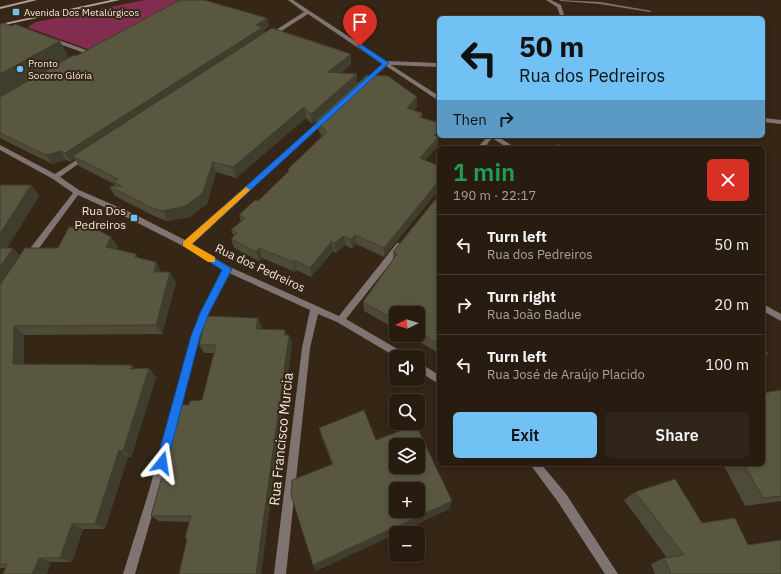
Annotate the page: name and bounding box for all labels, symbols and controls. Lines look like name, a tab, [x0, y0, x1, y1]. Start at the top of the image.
pin	[343, 5, 377, 46]
place label: Avenida Dos Metalúrgicos	[24, 6, 139, 19]
marker: Avenida Dos Metalúrgicos	[11, 7, 21, 17]
icon: arrive	[349, 11, 371, 33]
text: 50 m	[519, 28, 584, 65]
icon: left	[453, 32, 505, 84]
place label: Pronto Socorro Glória	[28, 57, 93, 82]
marker: Pronto Socorro Glória	[15, 64, 25, 74]
text: Rua dos Pedreiros	[519, 64, 665, 87]
icon: right	[495, 108, 517, 130]
text: Then	[453, 110, 487, 129]
text: 1 min	[453, 156, 515, 188]
button: close	[707, 159, 749, 201]
text: 190 m · 22:17	[453, 187, 536, 204]
place label: Rua Dos Pedreiros	[75, 203, 126, 232]
marker: Rua Dos Pedreiros	[129, 213, 139, 223]
text: Turn left	[487, 227, 547, 246]
icon: left	[453, 234, 475, 256]
text: 50 m	[714, 235, 749, 254]
street label: Rua dos Pedreiros	[213, 240, 308, 295]
text: Rua dos Pedreiros	[487, 246, 593, 263]
text: Turn right	[487, 287, 556, 306]
icon: right	[453, 294, 475, 316]
text: 20 m	[714, 295, 749, 314]
north arrow	[389, 306, 425, 342]
map controls	[389, 306, 425, 562]
text: Rua João Badue	[487, 306, 581, 323]
text: Turn left	[487, 347, 547, 366]
button: sound	[389, 350, 425, 386]
icon: left	[453, 354, 475, 376]
text: 100 m	[705, 355, 749, 374]
text: Rua José de Araújo Placido	[487, 366, 645, 383]
street label: Rua Francisco Murcia	[265, 371, 297, 506]
button: search	[389, 394, 425, 430]
button: Exit	[453, 412, 597, 458]
button: Share	[605, 412, 749, 458]
button: layers	[389, 438, 425, 474]
position arrow	[141, 442, 183, 484]
button: +	[389, 482, 425, 518]
button: −	[389, 526, 425, 562]

